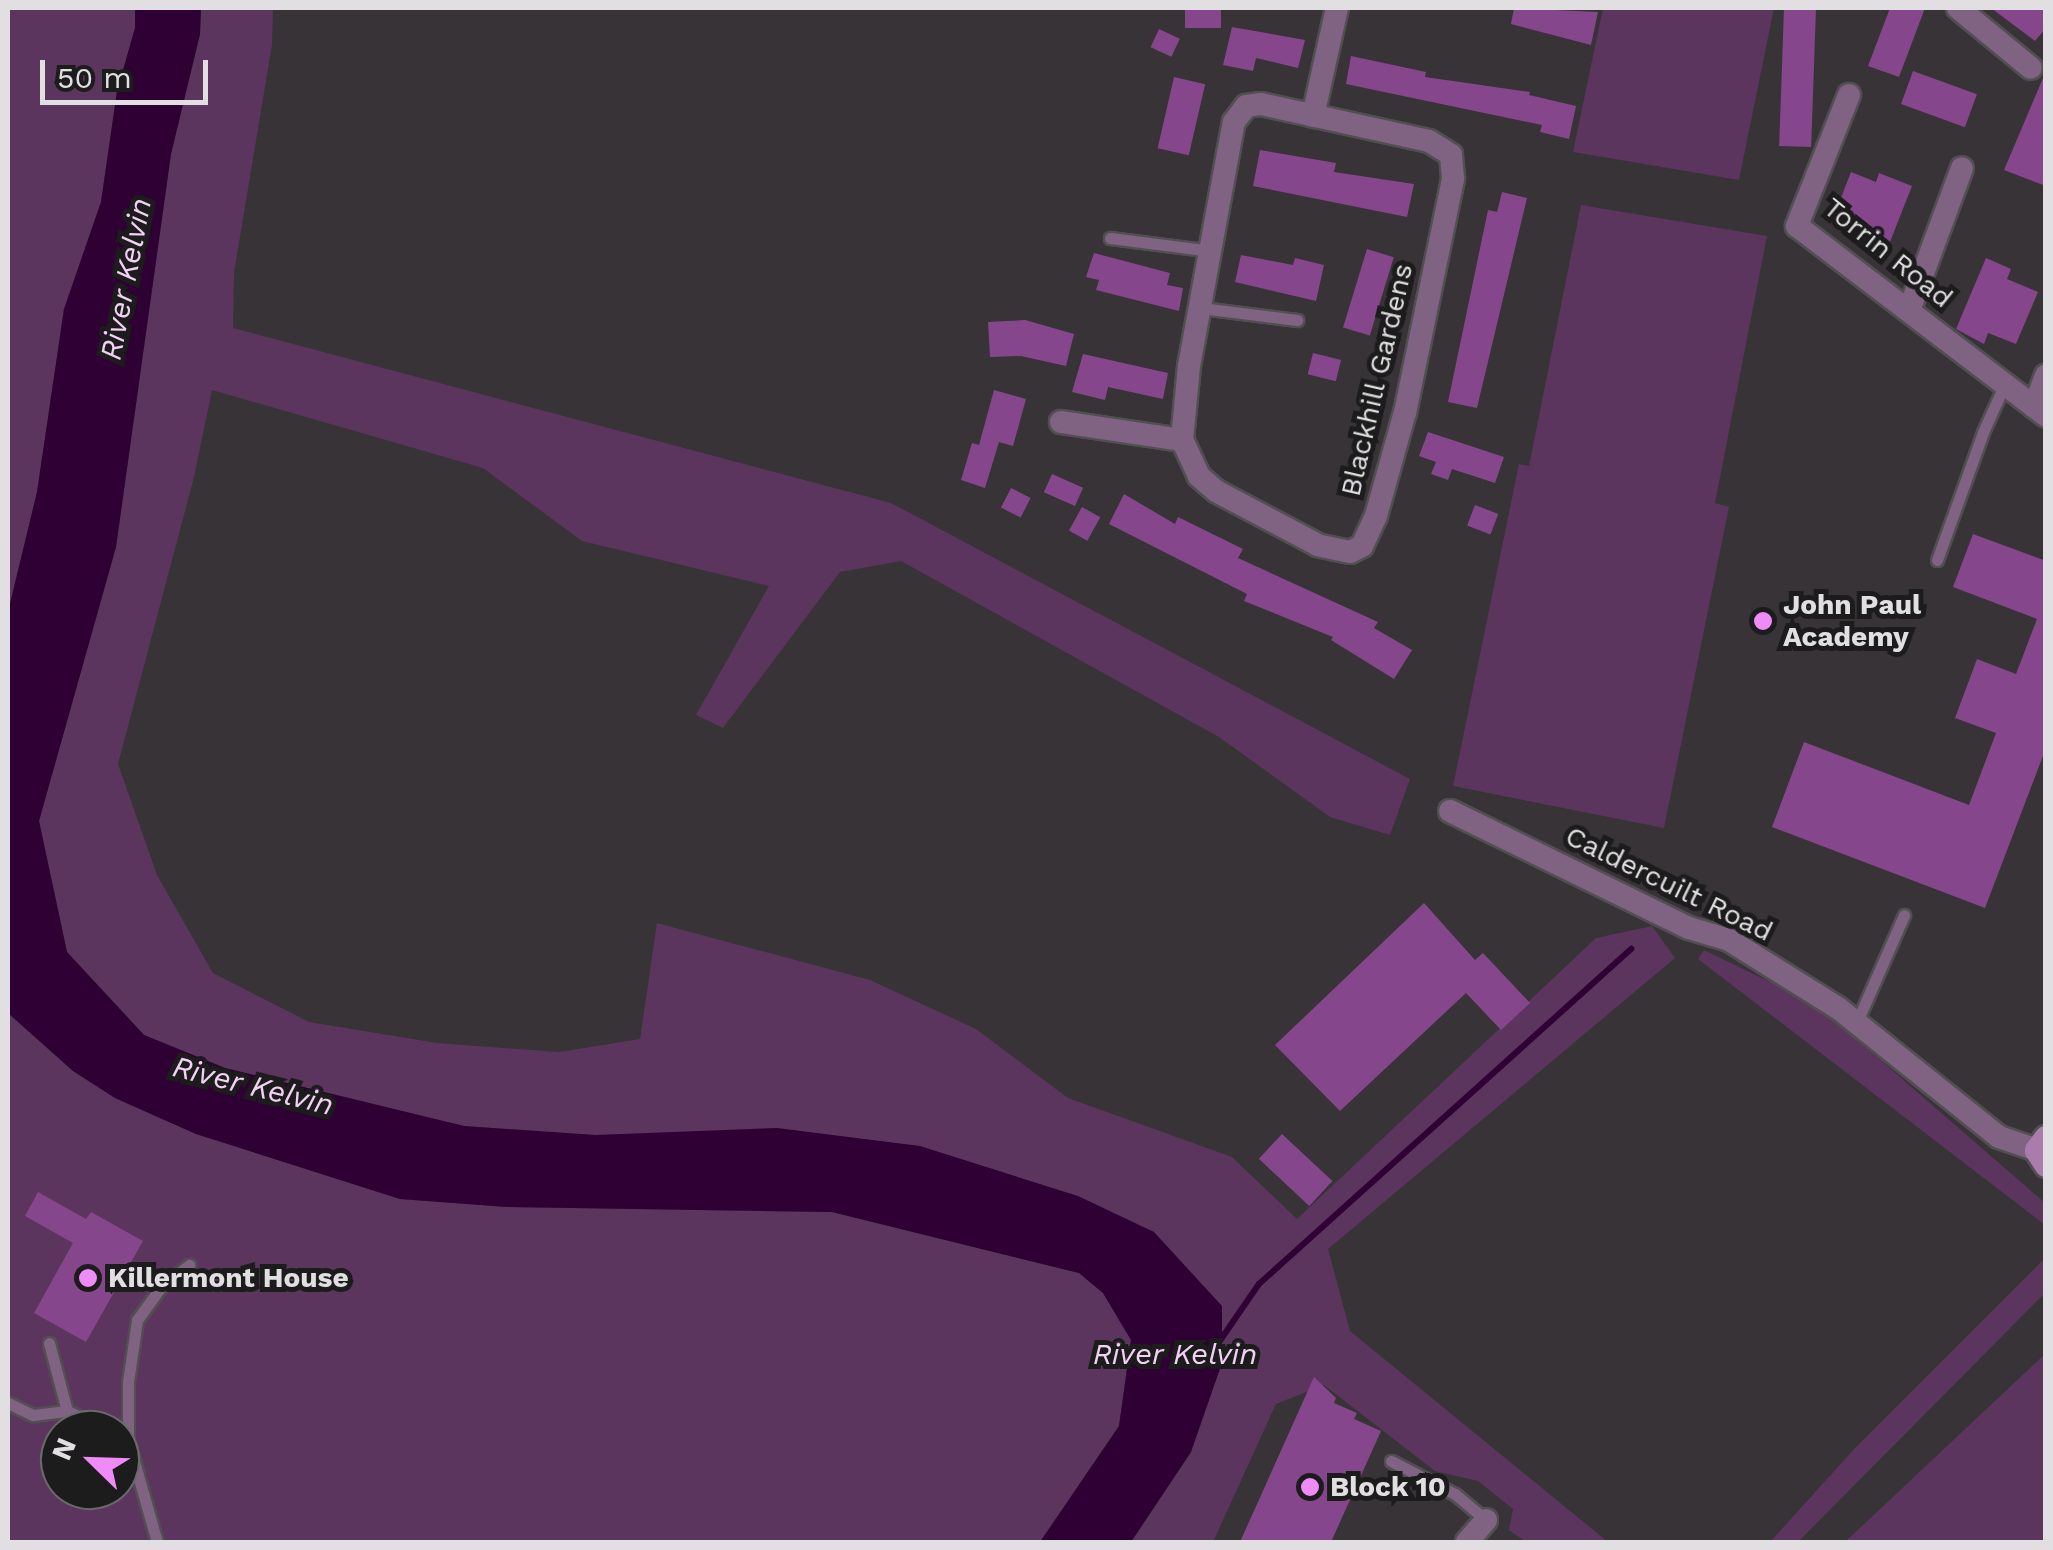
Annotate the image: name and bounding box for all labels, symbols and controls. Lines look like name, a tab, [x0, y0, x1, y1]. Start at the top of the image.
scale bar	[45, 40, 212, 102]
text: 50 m	[57, 60, 132, 95]
street label: Torrin Road	[1817, 191, 1959, 315]
water label: River Kelvin	[93, 195, 159, 363]
street label: Blackhill Gardens	[1334, 260, 1420, 500]
place label: John Paul Academy	[1783, 588, 1921, 654]
marker: John Paul Academy	[1752, 610, 1774, 632]
street label: Caldercuilt Road	[1560, 819, 1778, 949]
water label: River Kelvin	[169, 1049, 337, 1123]
place label: Killermont House	[108, 1261, 349, 1295]
marker: Killermont House	[77, 1267, 99, 1289]
water label: River Kelvin	[1093, 1336, 1257, 1372]
north arrow	[40, 1410, 140, 1510]
text: N	[45, 1433, 83, 1465]
place label: Block 10	[1330, 1470, 1446, 1504]
marker: Block 10	[1299, 1476, 1321, 1498]

